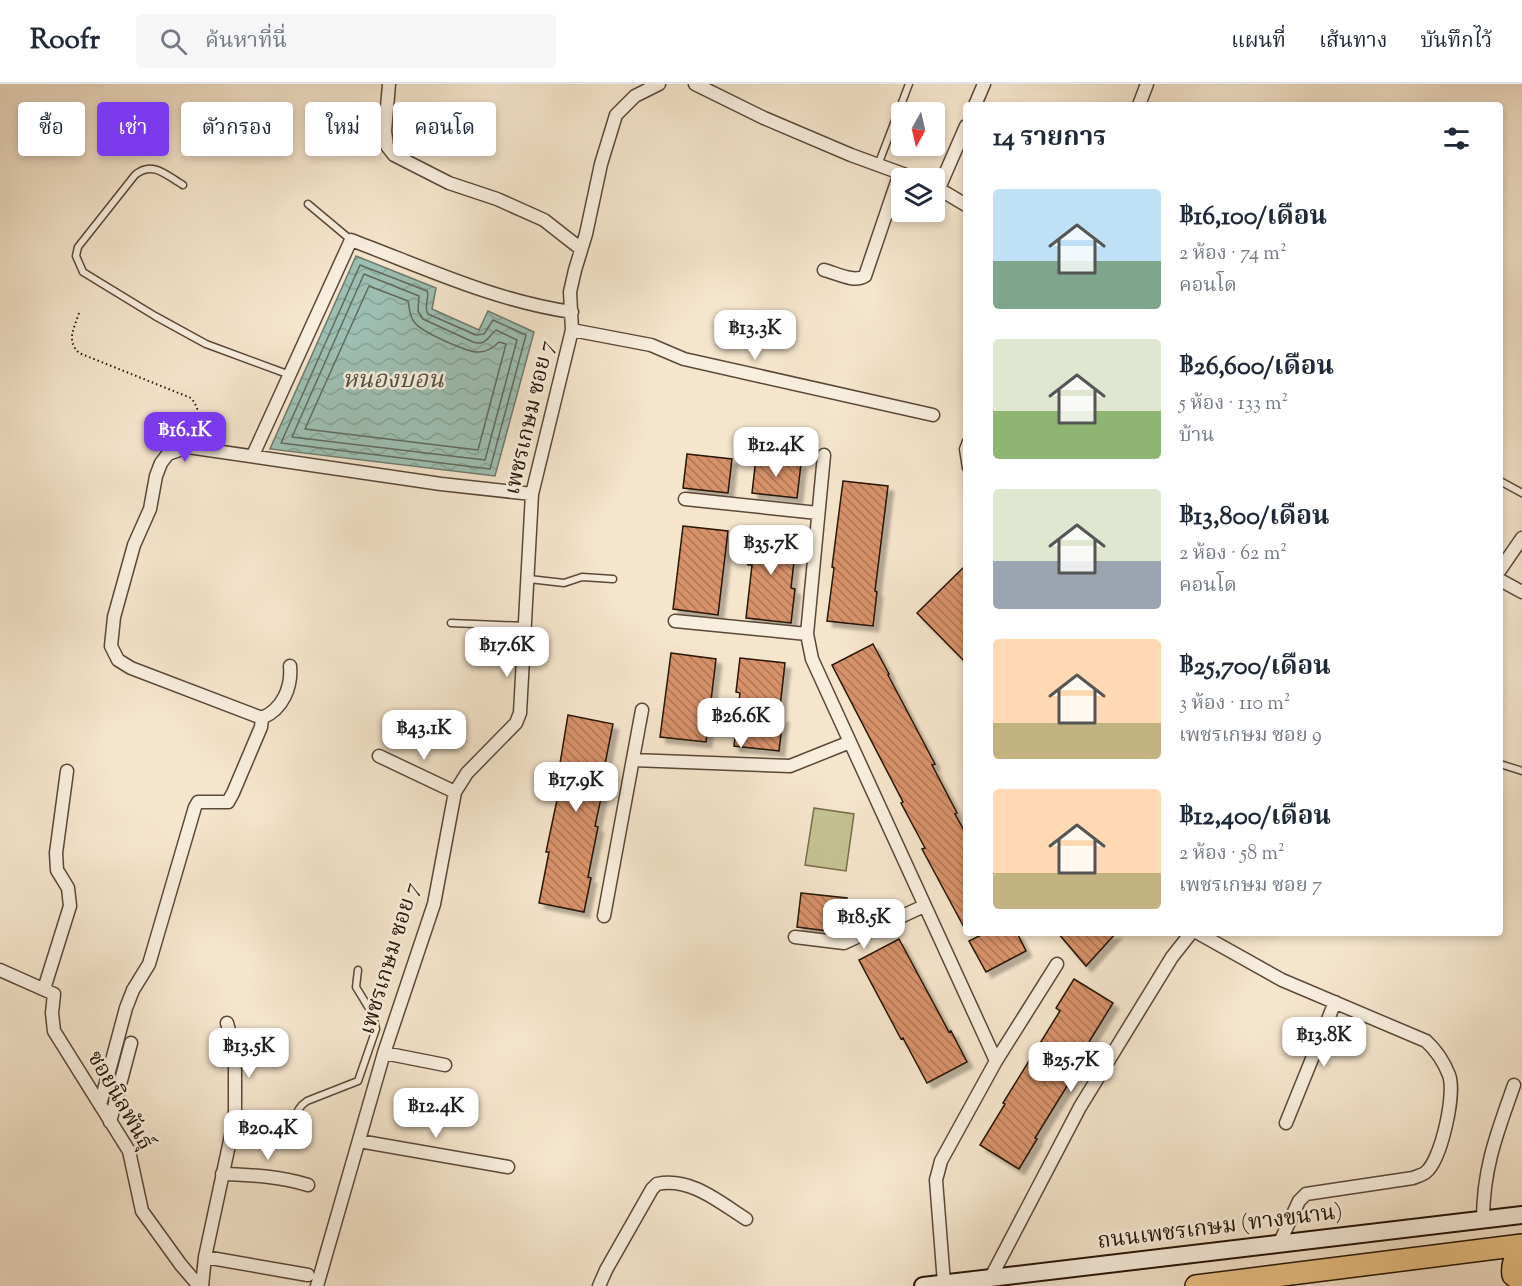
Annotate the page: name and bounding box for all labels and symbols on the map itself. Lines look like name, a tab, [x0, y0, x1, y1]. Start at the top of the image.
north arrow	[891, 102, 945, 156]
pin: ฿13.3K	[706, 310, 804, 361]
street label: เพชรเกษม ซอย 7	[498, 338, 564, 498]
water label: หนองบอน	[342, 364, 444, 398]
pin: ฿16.1K	[136, 412, 234, 463]
pin: ฿12.4K	[727, 427, 825, 478]
pin: ฿35.7K	[722, 525, 820, 576]
pin: ฿17.6K	[458, 627, 556, 678]
pin: ฿26.6K	[692, 698, 790, 749]
pin: ฿43.1K	[375, 710, 473, 761]
pin: ฿17.9K	[527, 762, 625, 813]
street label: เพชรเกษม ซอย 7	[353, 879, 429, 1039]
pin: ฿18.5K	[815, 899, 913, 950]
pin: ฿13.8K	[1275, 1017, 1373, 1068]
pin: ฿13.5K	[200, 1028, 298, 1079]
pin: ฿25.7K	[1022, 1042, 1120, 1093]
street label: ซอยนิลพันธุ์	[78, 1045, 160, 1157]
pin: ฿12.4K	[387, 1088, 485, 1139]
pin: ฿20.4K	[219, 1110, 317, 1161]
street label: ถนนเพชรเกษม (ทางขนาน)	[1096, 1197, 1344, 1259]

